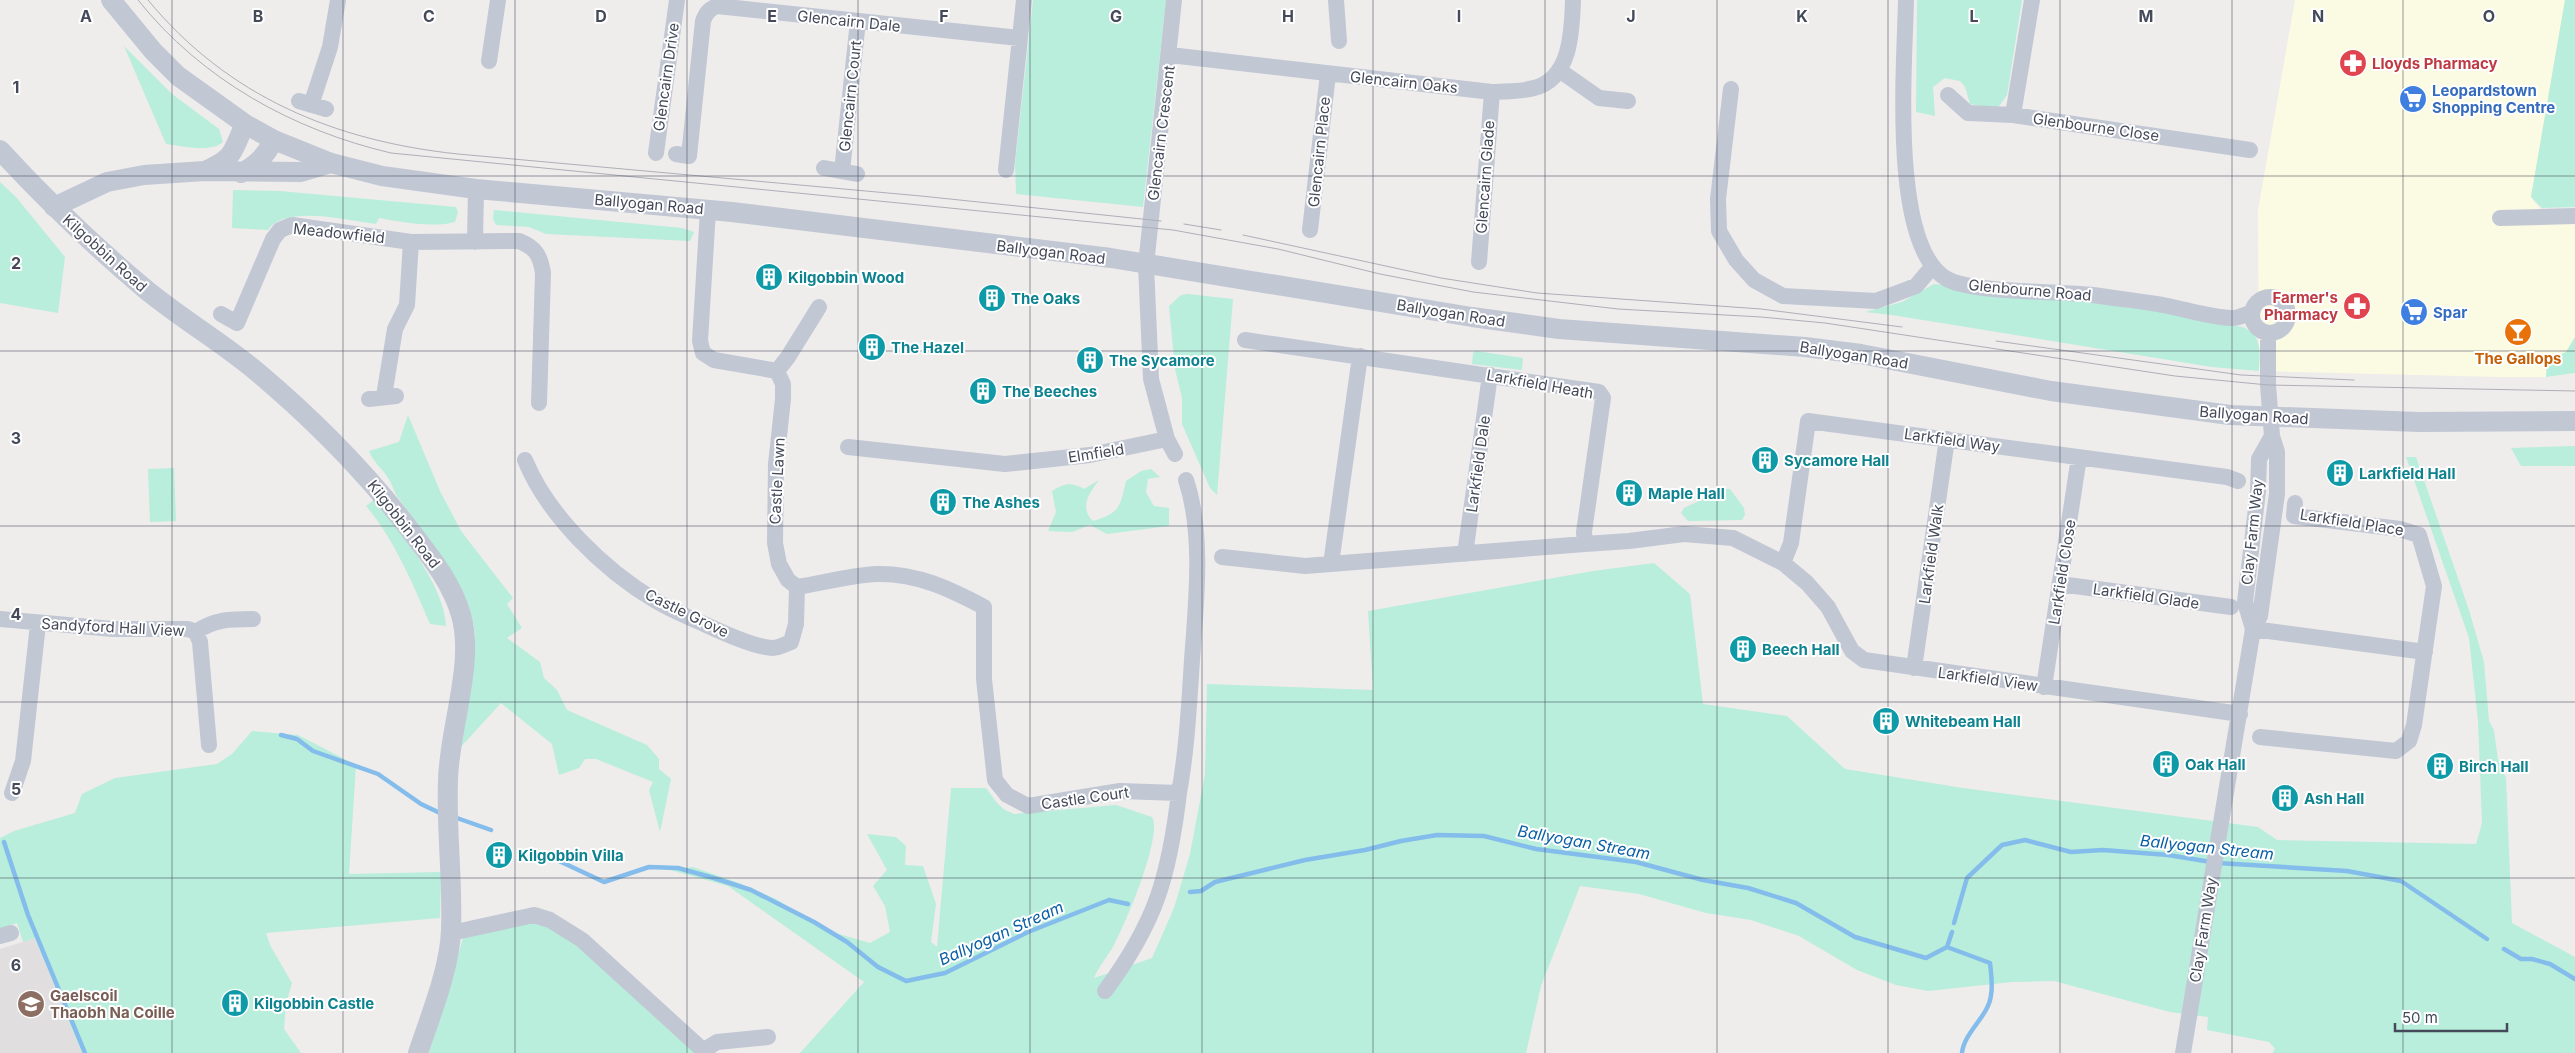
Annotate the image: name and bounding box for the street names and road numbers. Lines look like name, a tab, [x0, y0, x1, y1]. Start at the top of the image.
street label: Glencairn Dale	[796, 6, 902, 36]
street label: Glencairn Drive	[649, 22, 683, 132]
street label: Glencairn Court	[835, 39, 865, 153]
street label: Glencairn Crescent	[1143, 64, 1179, 202]
street label: Glencairn Oaks	[1349, 67, 1459, 97]
street label: Glencairn Place	[1304, 96, 1334, 208]
street label: Glenbourne Close	[2032, 109, 2160, 145]
street label: Glencairn Glade	[1472, 120, 1498, 234]
street label: Ballyogan Road	[594, 190, 704, 218]
street label: Kilgobbin Road	[59, 210, 151, 296]
street label: Meadowfield	[292, 219, 386, 247]
street label: Ballyogan Road	[995, 236, 1107, 268]
street label: Glenbourne Road	[1968, 275, 2092, 305]
street label: Ballyogan Road	[1395, 295, 1507, 331]
street label: Ballyogan Road	[1798, 337, 1910, 373]
street label: Larkfield Heath	[1485, 365, 1595, 403]
street label: Ballyogan Road	[2199, 402, 2309, 428]
street label: Larkfield Dale	[1462, 414, 1494, 514]
street label: Larkfield Way	[1903, 424, 2002, 456]
street label: Castle Lawn	[765, 437, 789, 525]
street label: Elmfield	[1067, 439, 1125, 467]
street label: Kilgobbin Road	[364, 476, 444, 572]
street label: Clay Farm Way	[2237, 478, 2267, 586]
street label: Larkfield Walk	[1915, 502, 1947, 605]
street label: Larkfield Place	[2299, 504, 2405, 540]
street label: Larkfield Close	[2044, 518, 2080, 626]
street label: Larkfield Glade	[2092, 579, 2200, 613]
street label: Castle Grove	[642, 585, 732, 641]
street label: Sandyford Hall View	[41, 614, 185, 640]
street label: Larkfield View	[1937, 663, 2039, 695]
street label: Castle Court	[1040, 782, 1130, 814]
street label: Clay Farm Way	[2185, 875, 2221, 984]

